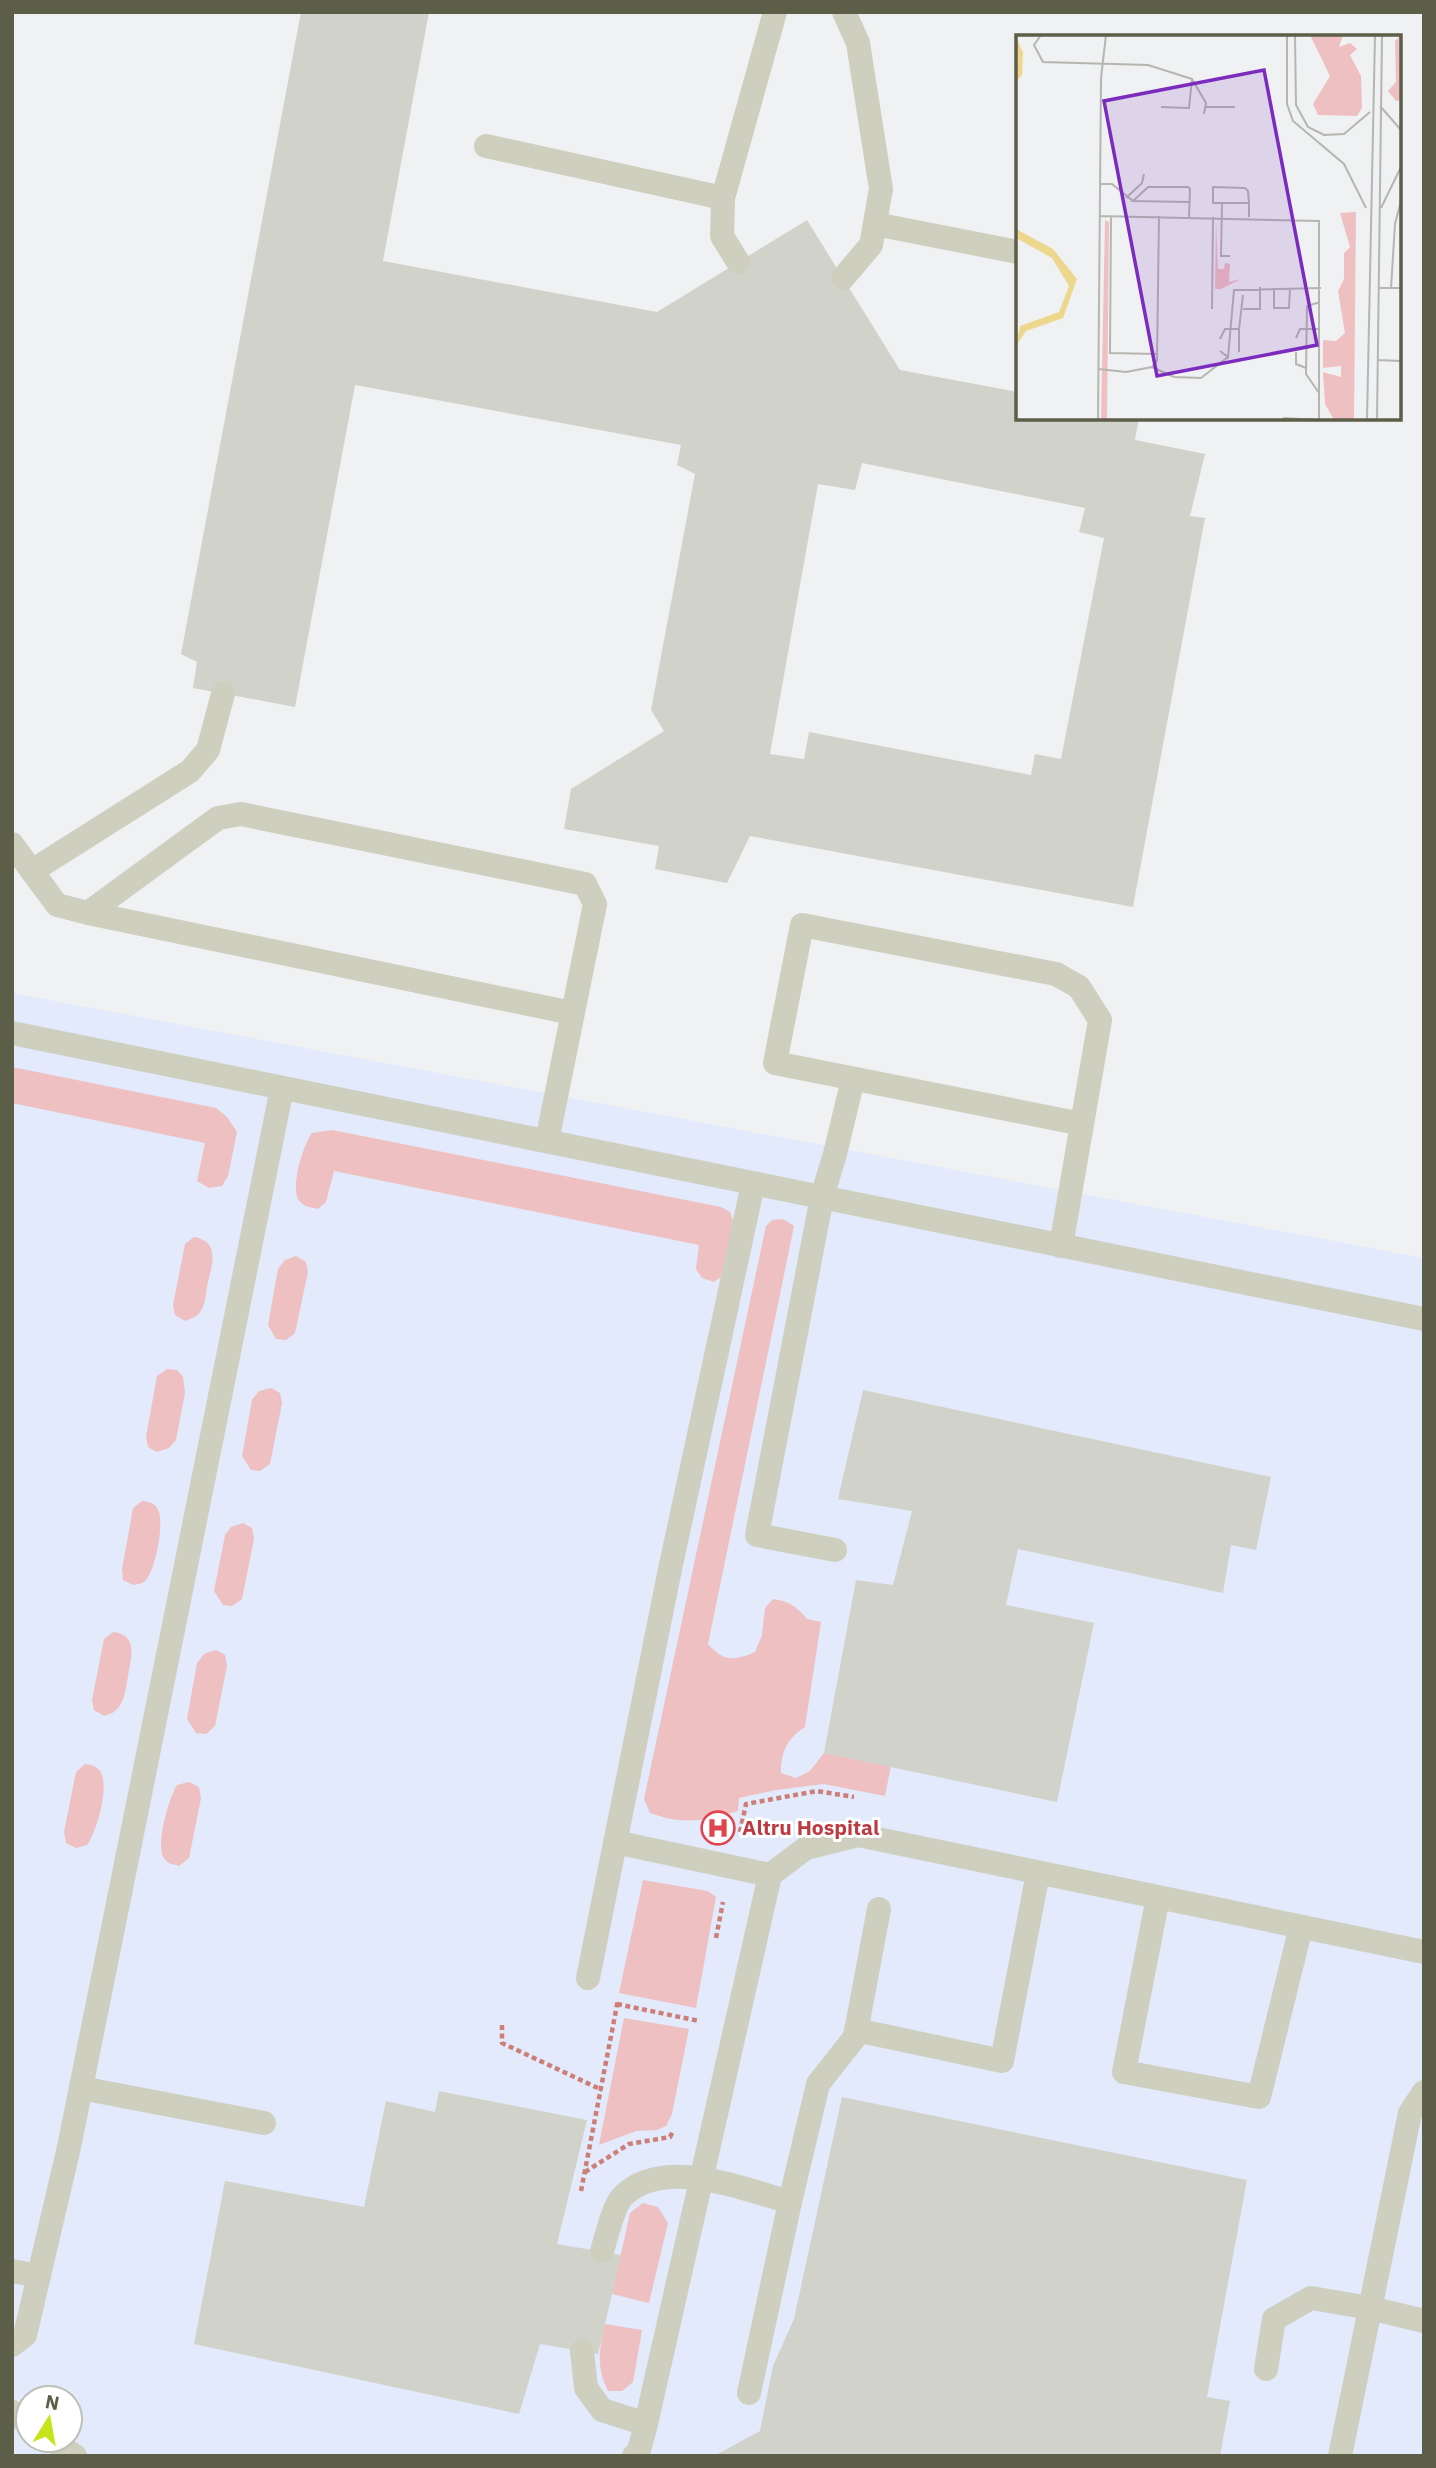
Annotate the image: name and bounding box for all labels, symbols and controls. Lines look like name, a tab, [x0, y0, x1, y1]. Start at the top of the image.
inset map	[1016, 35, 1401, 420]
hospital icon: Altru Hospital	[699, 1809, 737, 1847]
place label: Altru Hospital	[742, 1813, 879, 1841]
north arrow	[14, 2384, 84, 2454]
text: N	[43, 2389, 61, 2415]

